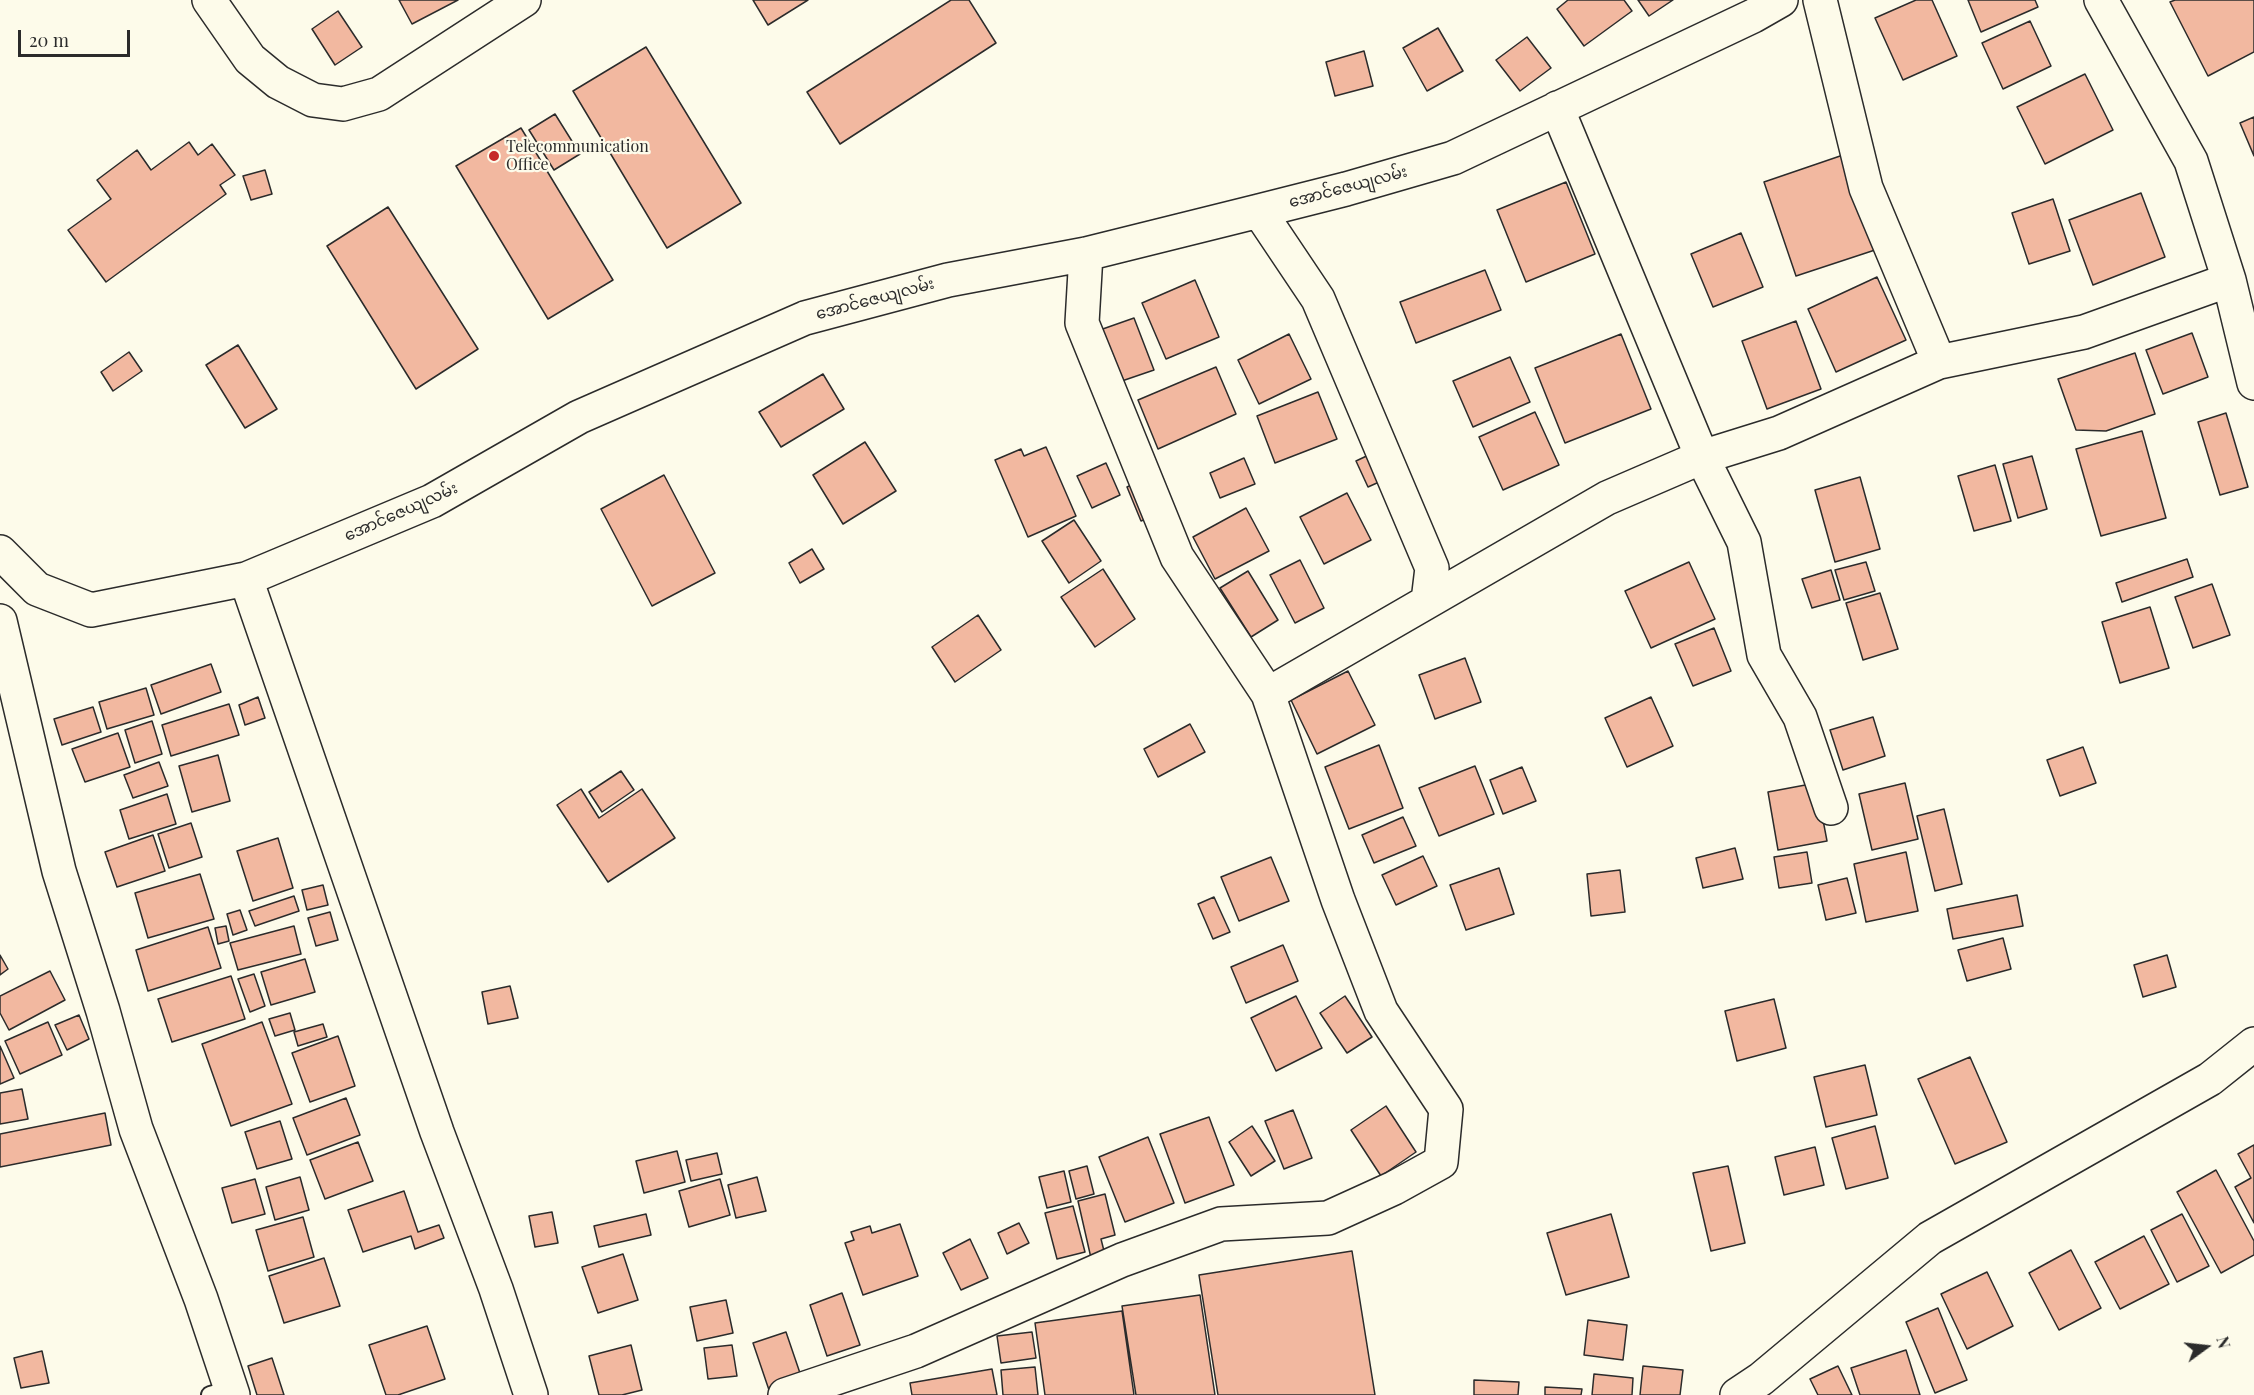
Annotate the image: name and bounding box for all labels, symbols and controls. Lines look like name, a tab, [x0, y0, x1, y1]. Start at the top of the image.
scale bar	[21, 18, 134, 56]
text: 20 m	[29, 28, 69, 52]
place label: Telecommunication Office	[506, 137, 649, 175]
marker: Telecommunication Office	[487, 149, 501, 163]
street label: အောင်ဇေယျလမ်း	[1287, 162, 1409, 212]
street label: အောင်ဇေယျလမ်း	[814, 274, 936, 324]
street label: အောင်ဇေယျလမ်း	[341, 478, 461, 546]
north arrow	[2176, 1317, 2236, 1377]
text: N	[2212, 1334, 2236, 1351]

